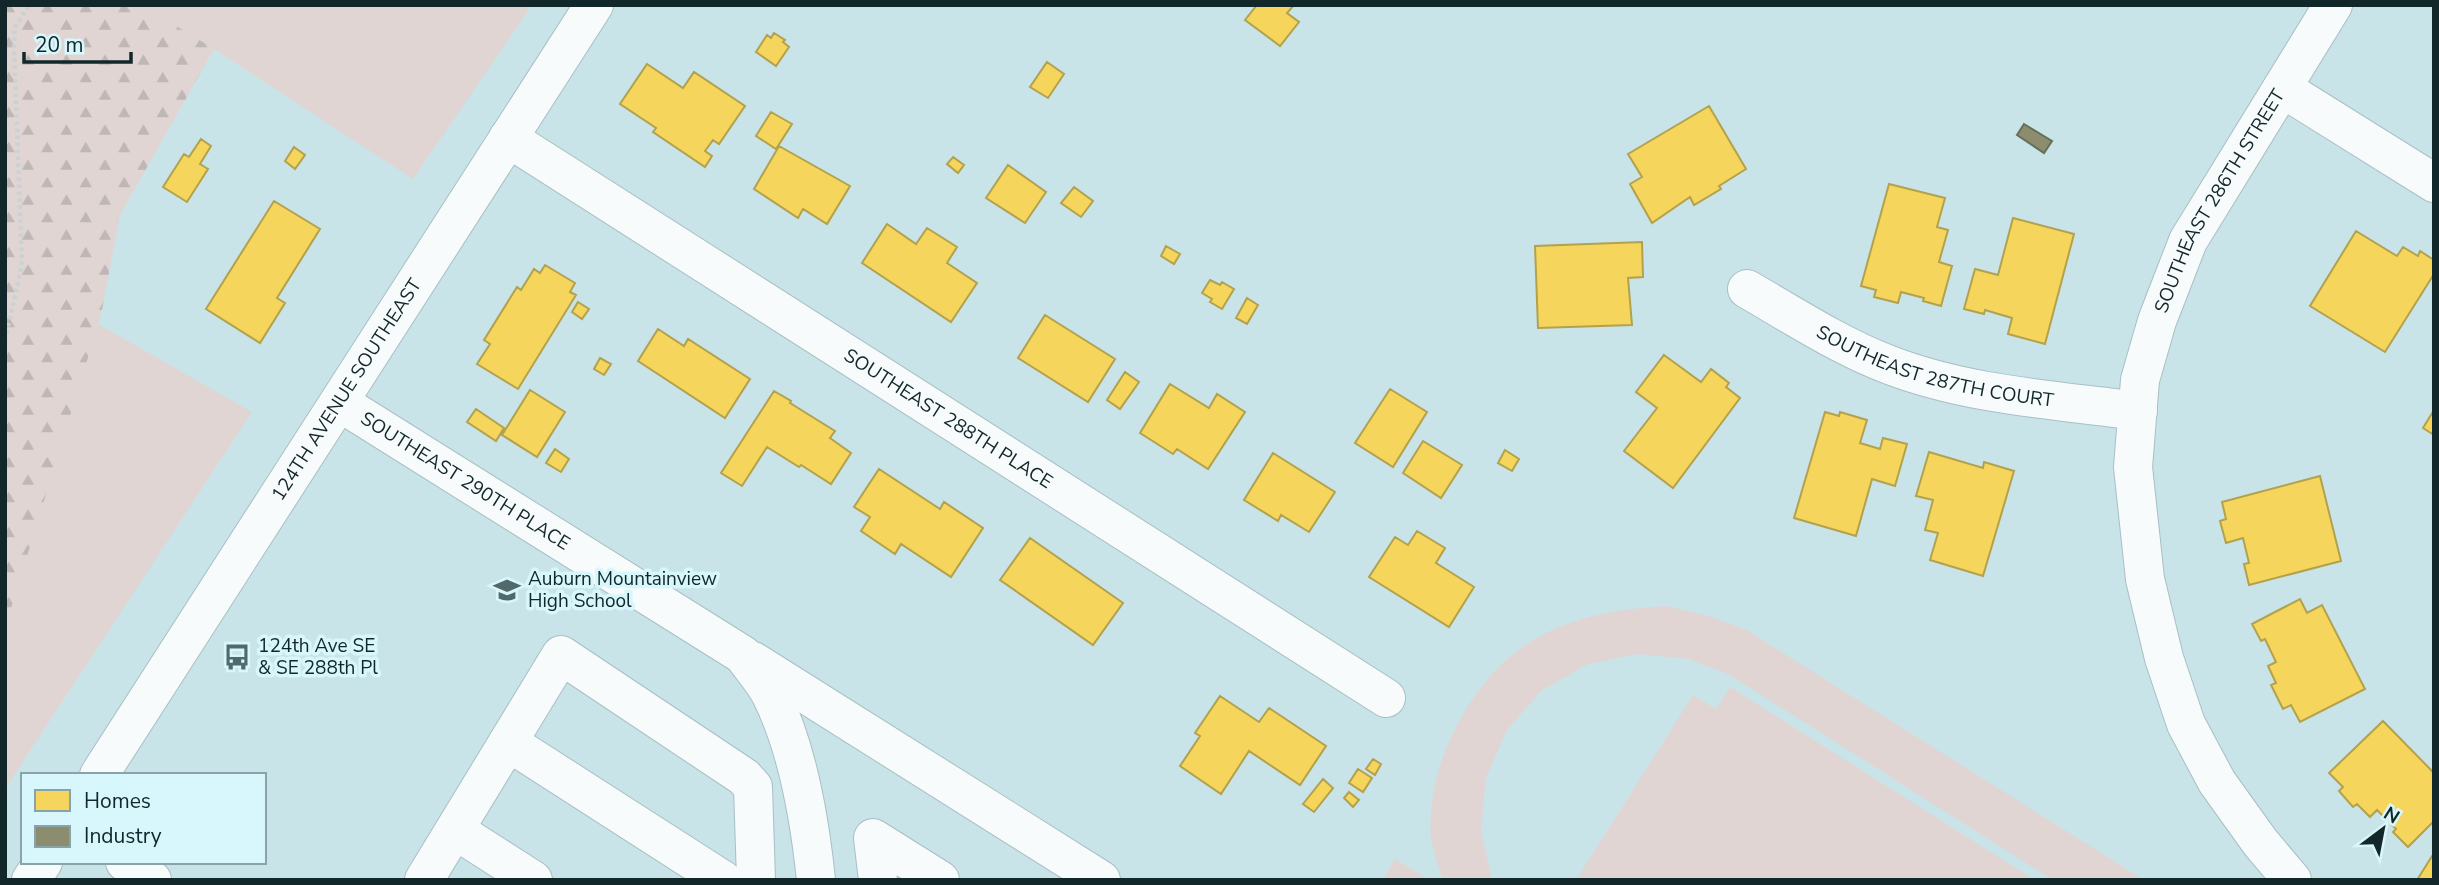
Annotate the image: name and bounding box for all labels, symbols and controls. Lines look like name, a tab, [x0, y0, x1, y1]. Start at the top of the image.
scale bar	[24, 21, 131, 65]
text: 20 m	[35, 31, 84, 59]
street label: SOUTHEAST 286TH STREET	[2148, 84, 2291, 317]
street label: 124TH AVENUE SOUTHEAST	[266, 273, 428, 506]
street label: SOUTHEAST 287TH COURT	[1812, 319, 2056, 414]
street label: SOUTHEAST 288TH PLACE	[839, 342, 1057, 495]
street label: SOUTHEAST 290TH PLACE	[355, 406, 575, 557]
place label: Auburn Mountainview High School	[528, 566, 717, 614]
school or university icon: Auburn Mountainview High School	[492, 575, 522, 605]
place label: 124th Ave SE & SE 288th Pl	[258, 633, 378, 681]
bus stop icon: 124th Ave SE & SE 288th Pl	[222, 642, 252, 672]
legend	[21, 773, 266, 864]
text: Homes	[84, 787, 151, 815]
north arrow	[2348, 794, 2418, 864]
text: N	[2379, 801, 2404, 830]
text: Industry	[84, 822, 162, 850]

